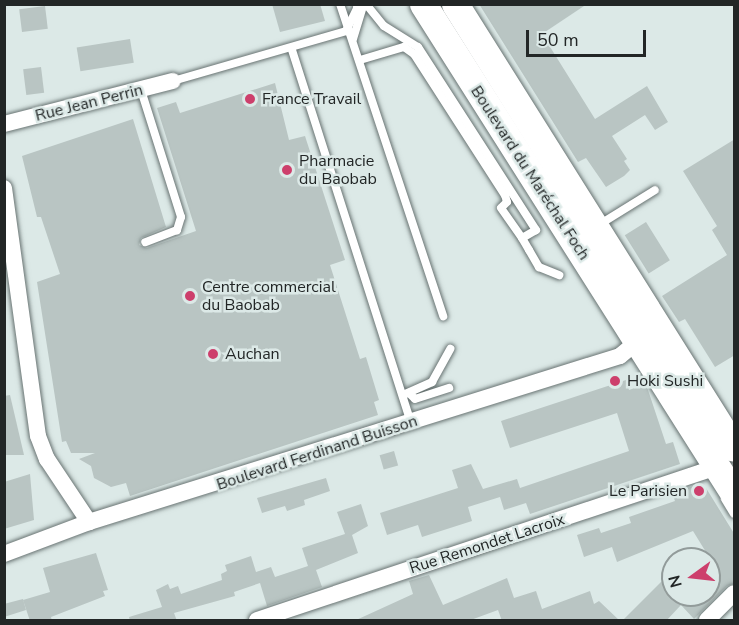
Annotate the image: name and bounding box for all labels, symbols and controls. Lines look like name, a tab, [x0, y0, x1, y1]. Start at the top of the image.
scale bar	[529, 18, 649, 56]
text: 50 m	[537, 28, 579, 52]
street label: Rue Jean Perrin	[33, 80, 145, 126]
street label: Boulevard du Maréchal Foch	[466, 82, 594, 264]
place label: France Travail	[262, 89, 361, 109]
marker: France Travail	[243, 92, 257, 106]
place label: Pharmacie du Baobab	[299, 151, 377, 189]
marker: Pharmacie du Baobab	[280, 163, 294, 177]
place label: Centre commercial du Baobab	[202, 277, 336, 315]
marker: Centre commercial du Baobab	[183, 289, 197, 303]
place label: Auchan	[225, 344, 280, 364]
marker: Auchan	[206, 347, 220, 361]
place label: Hoki Sushi	[627, 371, 703, 391]
marker: Hoki Sushi	[608, 374, 622, 388]
street label: Boulevard Ferdinand Buisson	[214, 411, 420, 495]
place label: Le Parisien	[609, 481, 687, 501]
marker: Le Parisien	[692, 484, 706, 498]
street label: Rue Remondet Lacroix	[407, 510, 567, 578]
north arrow	[661, 547, 721, 607]
text: N	[663, 573, 688, 590]

